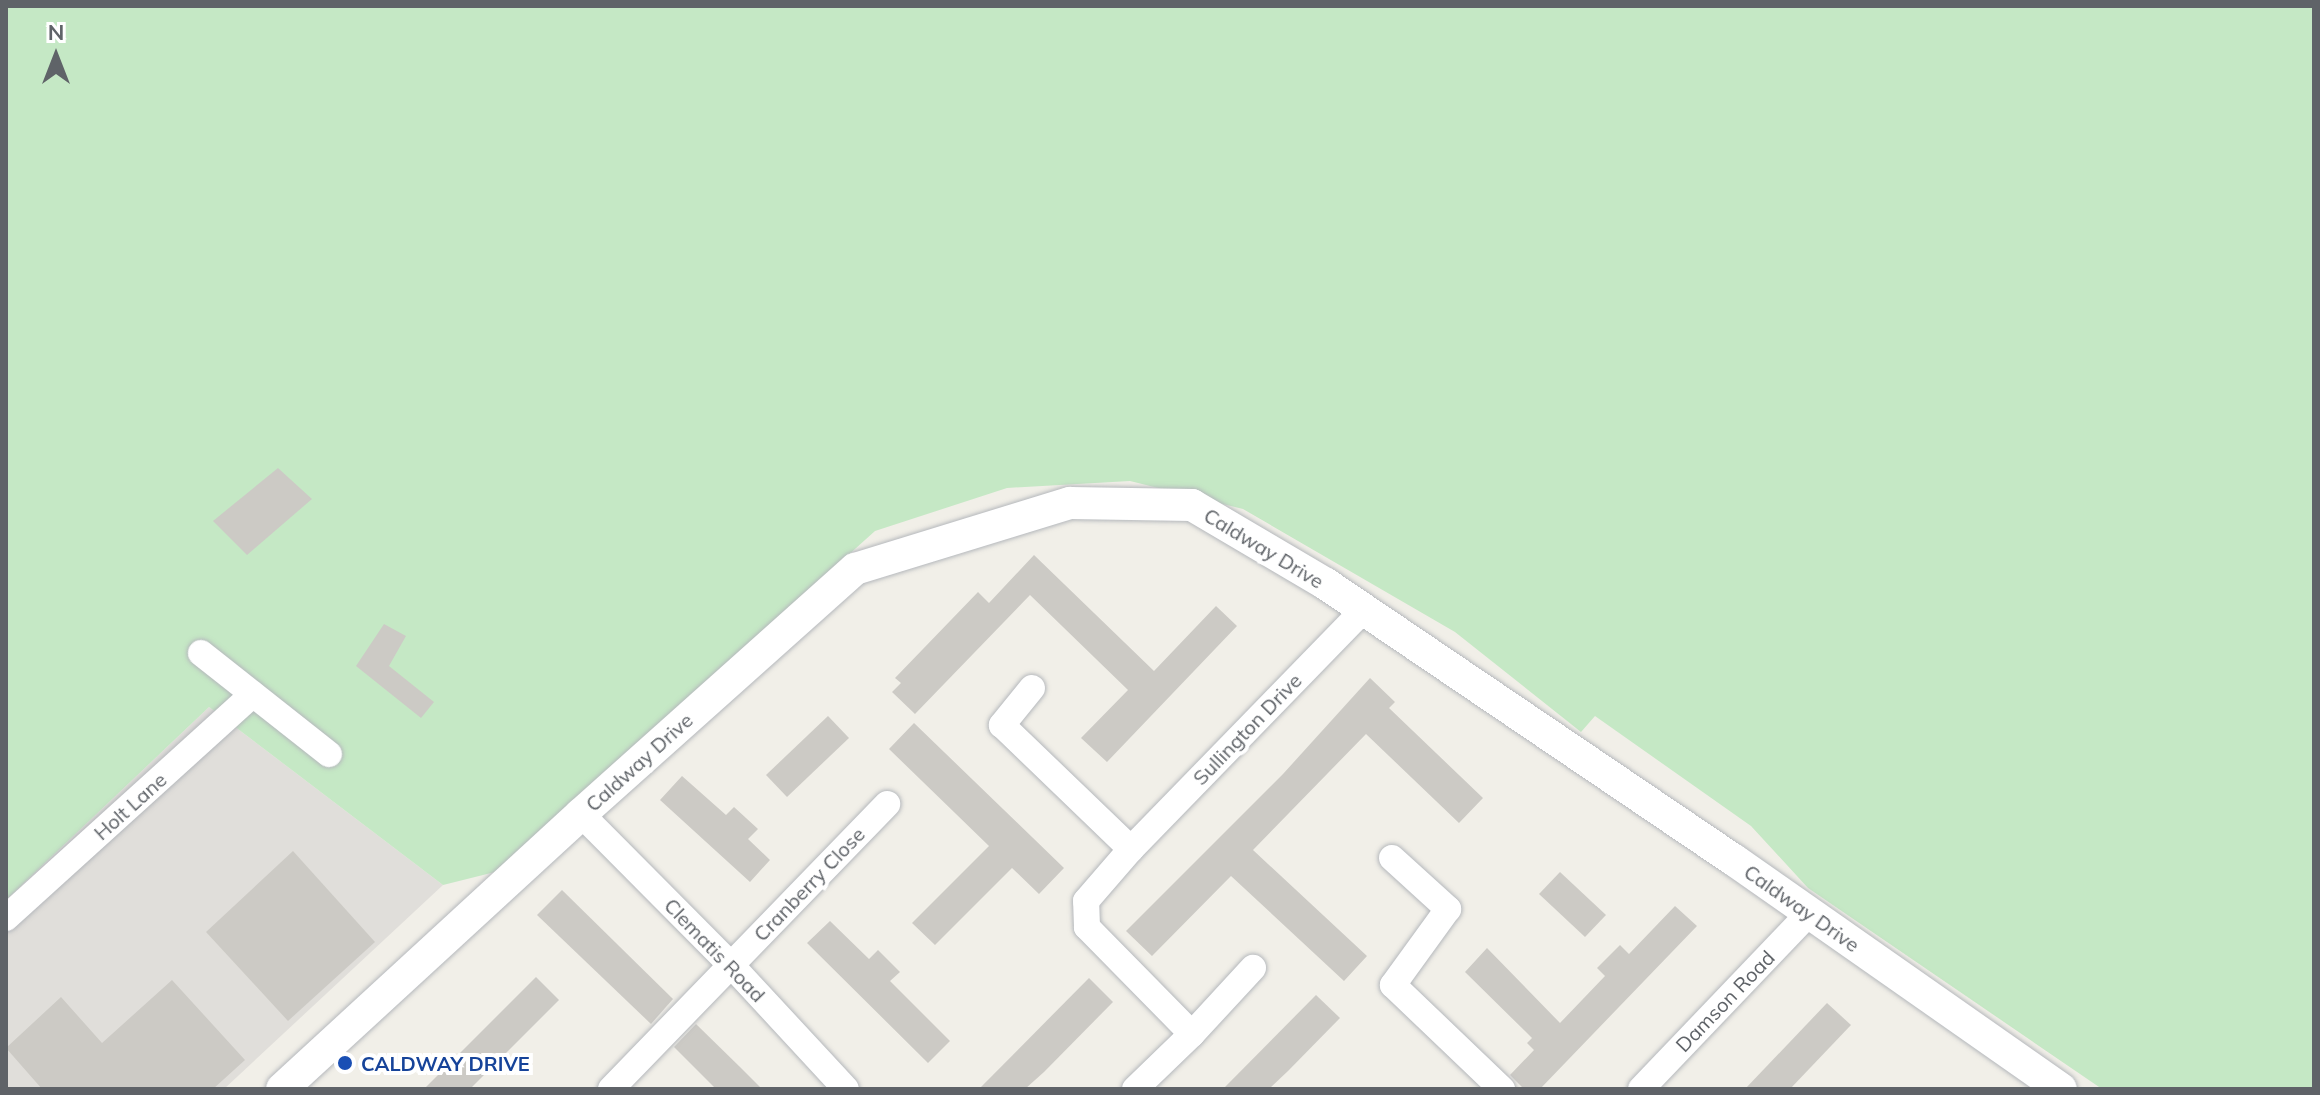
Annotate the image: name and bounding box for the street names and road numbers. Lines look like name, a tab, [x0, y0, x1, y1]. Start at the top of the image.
street label: Caldway Drive	[1200, 503, 1328, 593]
street label: Sullington Drive	[1188, 668, 1306, 790]
street label: Caldway Drive	[581, 708, 697, 816]
street label: Holt Lane	[89, 767, 171, 845]
street label: Cranberry Close	[749, 822, 869, 946]
street label: Caldway Drive	[1740, 859, 1864, 957]
street label: Clematis Road	[660, 893, 770, 1007]
street label: Damson Road	[1671, 945, 1779, 1057]

